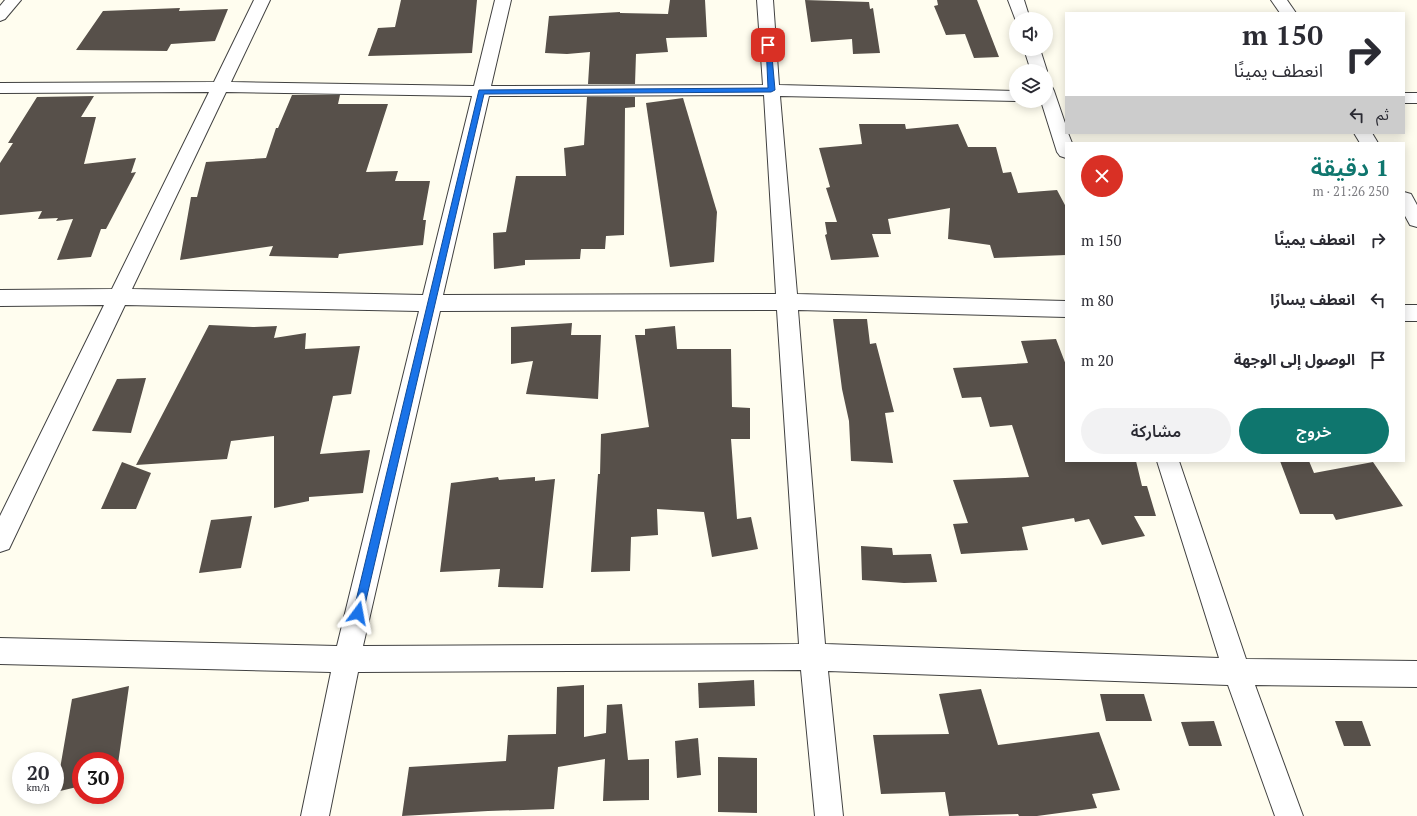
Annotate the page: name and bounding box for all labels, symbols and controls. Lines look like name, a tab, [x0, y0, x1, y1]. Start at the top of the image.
map controls	[1009, 12, 1053, 108]
button: sound	[1009, 12, 1053, 56]
text: 150 m	[1242, 16, 1323, 53]
pin	[751, 28, 785, 62]
icon: right	[1337, 28, 1389, 80]
icon: arrive	[757, 34, 779, 56]
text: انعطف يمينًا	[1234, 58, 1323, 82]
button: layers	[1009, 64, 1053, 108]
icon: left	[1346, 104, 1368, 126]
text: ثم	[1376, 104, 1389, 124]
text: 1 دقيقة	[1311, 151, 1389, 183]
button: close	[1081, 155, 1123, 197]
text: 250 m · 21:26	[1312, 182, 1389, 200]
text: انعطف يمينًا	[1274, 229, 1355, 249]
icon: right	[1367, 229, 1389, 251]
text: 150 m	[1081, 230, 1122, 250]
text: انعطف يسارًا	[1270, 289, 1355, 309]
icon: left	[1367, 289, 1389, 311]
text: 80 m	[1081, 290, 1114, 310]
text: الوصول إلى الوجهة	[1234, 349, 1355, 369]
icon: arrive	[1367, 349, 1389, 371]
text: 20 m	[1081, 350, 1114, 370]
button: مشاركة	[1081, 408, 1231, 454]
button: خروج	[1239, 408, 1389, 454]
position arrow	[337, 592, 379, 634]
speed limit sign: 30	[72, 752, 124, 804]
text: 20	[27, 759, 49, 786]
text: km/h	[26, 781, 50, 794]

